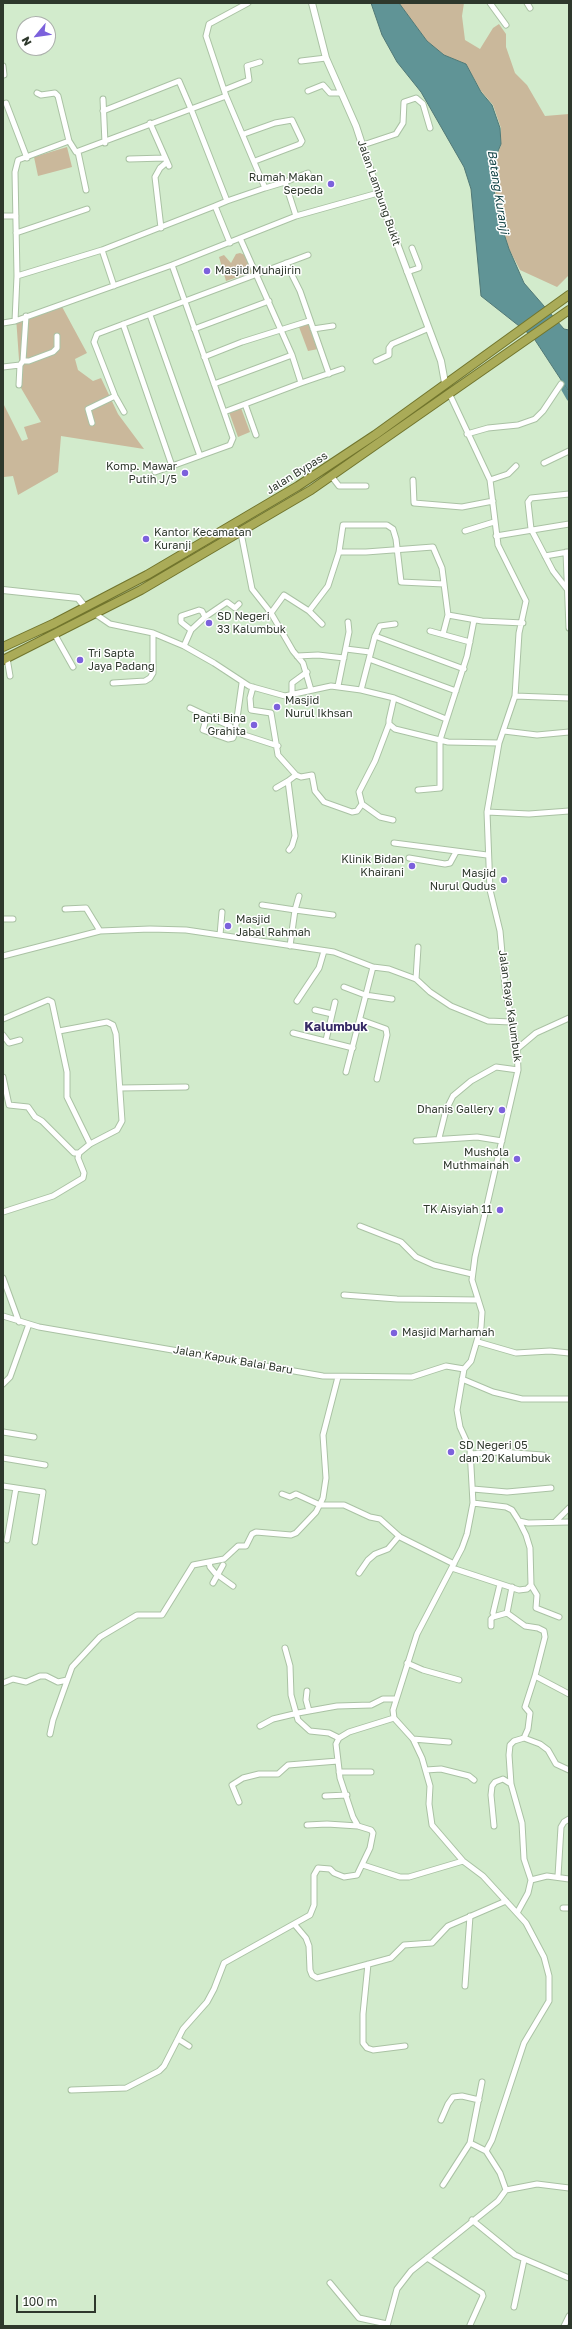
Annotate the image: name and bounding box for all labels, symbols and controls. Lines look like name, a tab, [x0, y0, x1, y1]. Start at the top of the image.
north arrow	[16, 16, 56, 56]
text: N	[18, 35, 34, 48]
street label: Jalan Lambung Bukit	[355, 138, 403, 248]
water label: Batang Kuranji	[484, 149, 512, 235]
place label: Rumah Makan Sepeda	[249, 171, 323, 197]
marker: Rumah Makan Sepeda	[326, 179, 336, 189]
place label: Masjid Muhajirin	[215, 264, 301, 278]
marker: Masjid Muhajirin	[202, 266, 212, 276]
street label: Jalan Bypass	[264, 449, 330, 497]
place label: Komp. Mawar Putih J/5	[106, 460, 177, 486]
marker: Komp. Mawar Putih J/5	[180, 468, 190, 478]
place label: Kantor Kecamatan Kuranji	[154, 526, 252, 552]
marker: Kantor Kecamatan Kuranji	[141, 534, 151, 544]
place label: SD Negeri 33 Kalumbuk	[217, 610, 286, 636]
marker: SD Negeri 33 Kalumbuk	[204, 618, 214, 628]
place label: Tri Sapta Jaya Padang	[88, 647, 155, 673]
marker: Tri Sapta Jaya Padang	[75, 655, 85, 665]
place label: Masjid Nurul Ikhsan	[285, 694, 352, 720]
marker: Masjid Nurul Ikhsan	[272, 702, 282, 712]
place label: Panti Bina Grahita	[193, 712, 246, 738]
marker: Panti Bina Grahita	[249, 720, 259, 730]
place label: Klinik Bidan Khairani	[341, 853, 404, 879]
marker: Klinik Bidan Khairani	[407, 861, 417, 871]
place label: Masjid Nurul Qudus	[430, 867, 496, 893]
marker: Masjid Nurul Qudus	[499, 875, 509, 885]
place label: Masjid Jabal Rahmah	[236, 913, 311, 939]
marker: Masjid Jabal Rahmah	[223, 921, 233, 931]
street label: Jalan Raya Kalumbuk	[496, 949, 524, 1063]
district label: Kalumbuk	[304, 1019, 368, 1035]
place label: Dhanis Gallery	[417, 1103, 494, 1117]
marker: Dhanis Gallery	[497, 1105, 507, 1115]
place label: Mushola Muthmainah	[443, 1146, 509, 1172]
marker: Mushola Muthmainah	[512, 1154, 522, 1164]
place label: TK Aisyiah 11	[423, 1203, 492, 1217]
marker: TK Aisyiah 11	[495, 1205, 505, 1215]
place label: Masjid Marhamah	[402, 1326, 495, 1340]
marker: Masjid Marhamah	[389, 1328, 399, 1338]
street label: Jalan Kapuk Balai Baru	[172, 1343, 294, 1377]
place label: SD Negeri 05 dan 20 Kalumbuk	[459, 1439, 551, 1465]
marker: SD Negeri 05 dan 20 Kalumbuk	[446, 1447, 456, 1457]
scale bar	[18, 2287, 98, 2313]
text: 100 m	[23, 2294, 57, 2309]

